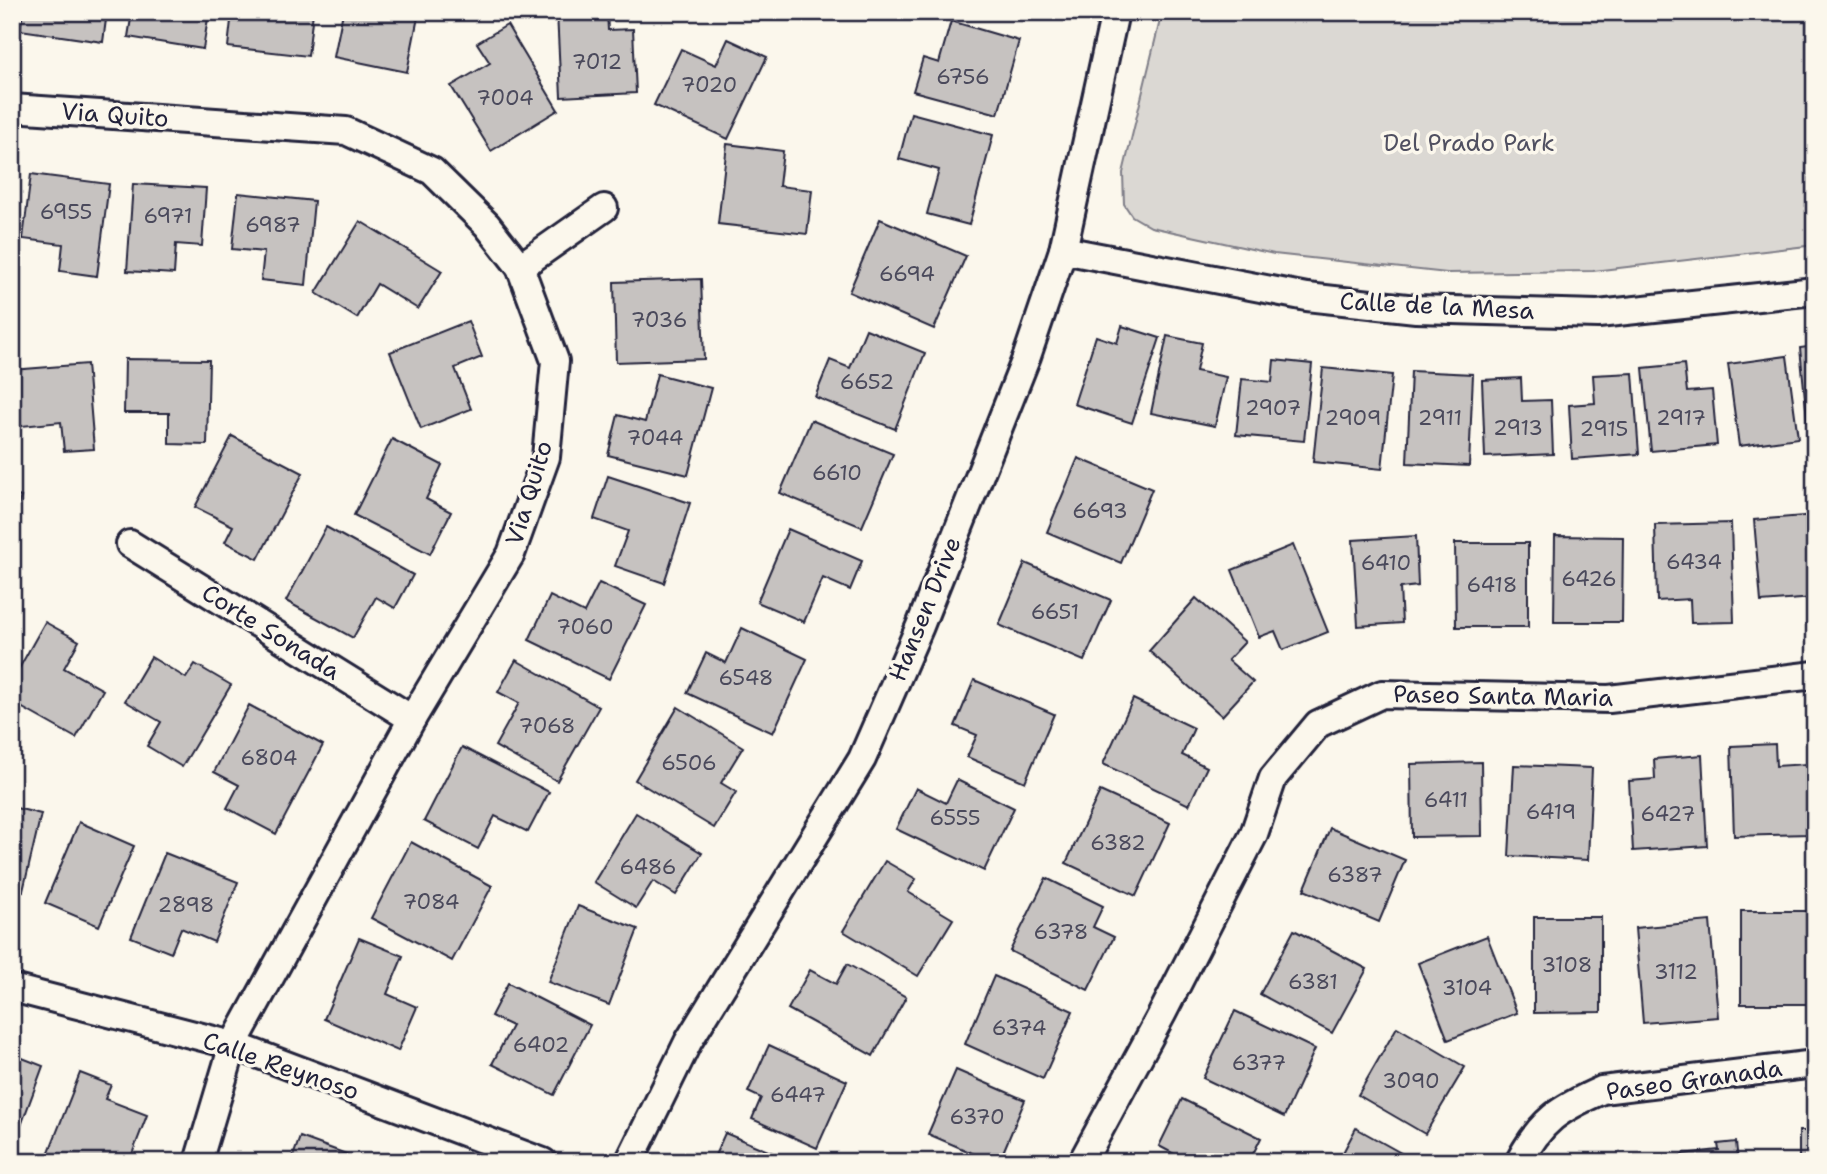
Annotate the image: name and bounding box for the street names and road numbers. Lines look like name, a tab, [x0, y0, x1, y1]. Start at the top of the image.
street label: Via Quito	[60, 95, 170, 135]
street label: Calle de la Mesa	[1339, 285, 1535, 327]
street label: Via Quito	[498, 437, 560, 549]
street label: Hansen Drive	[881, 532, 969, 686]
street label: Corte Sonada	[196, 577, 346, 687]
street label: Paseo Santa Maria	[1393, 678, 1613, 714]
street label: Calle Reynoso	[199, 1024, 363, 1108]
street label: Paseo Granada	[1604, 1052, 1784, 1108]

